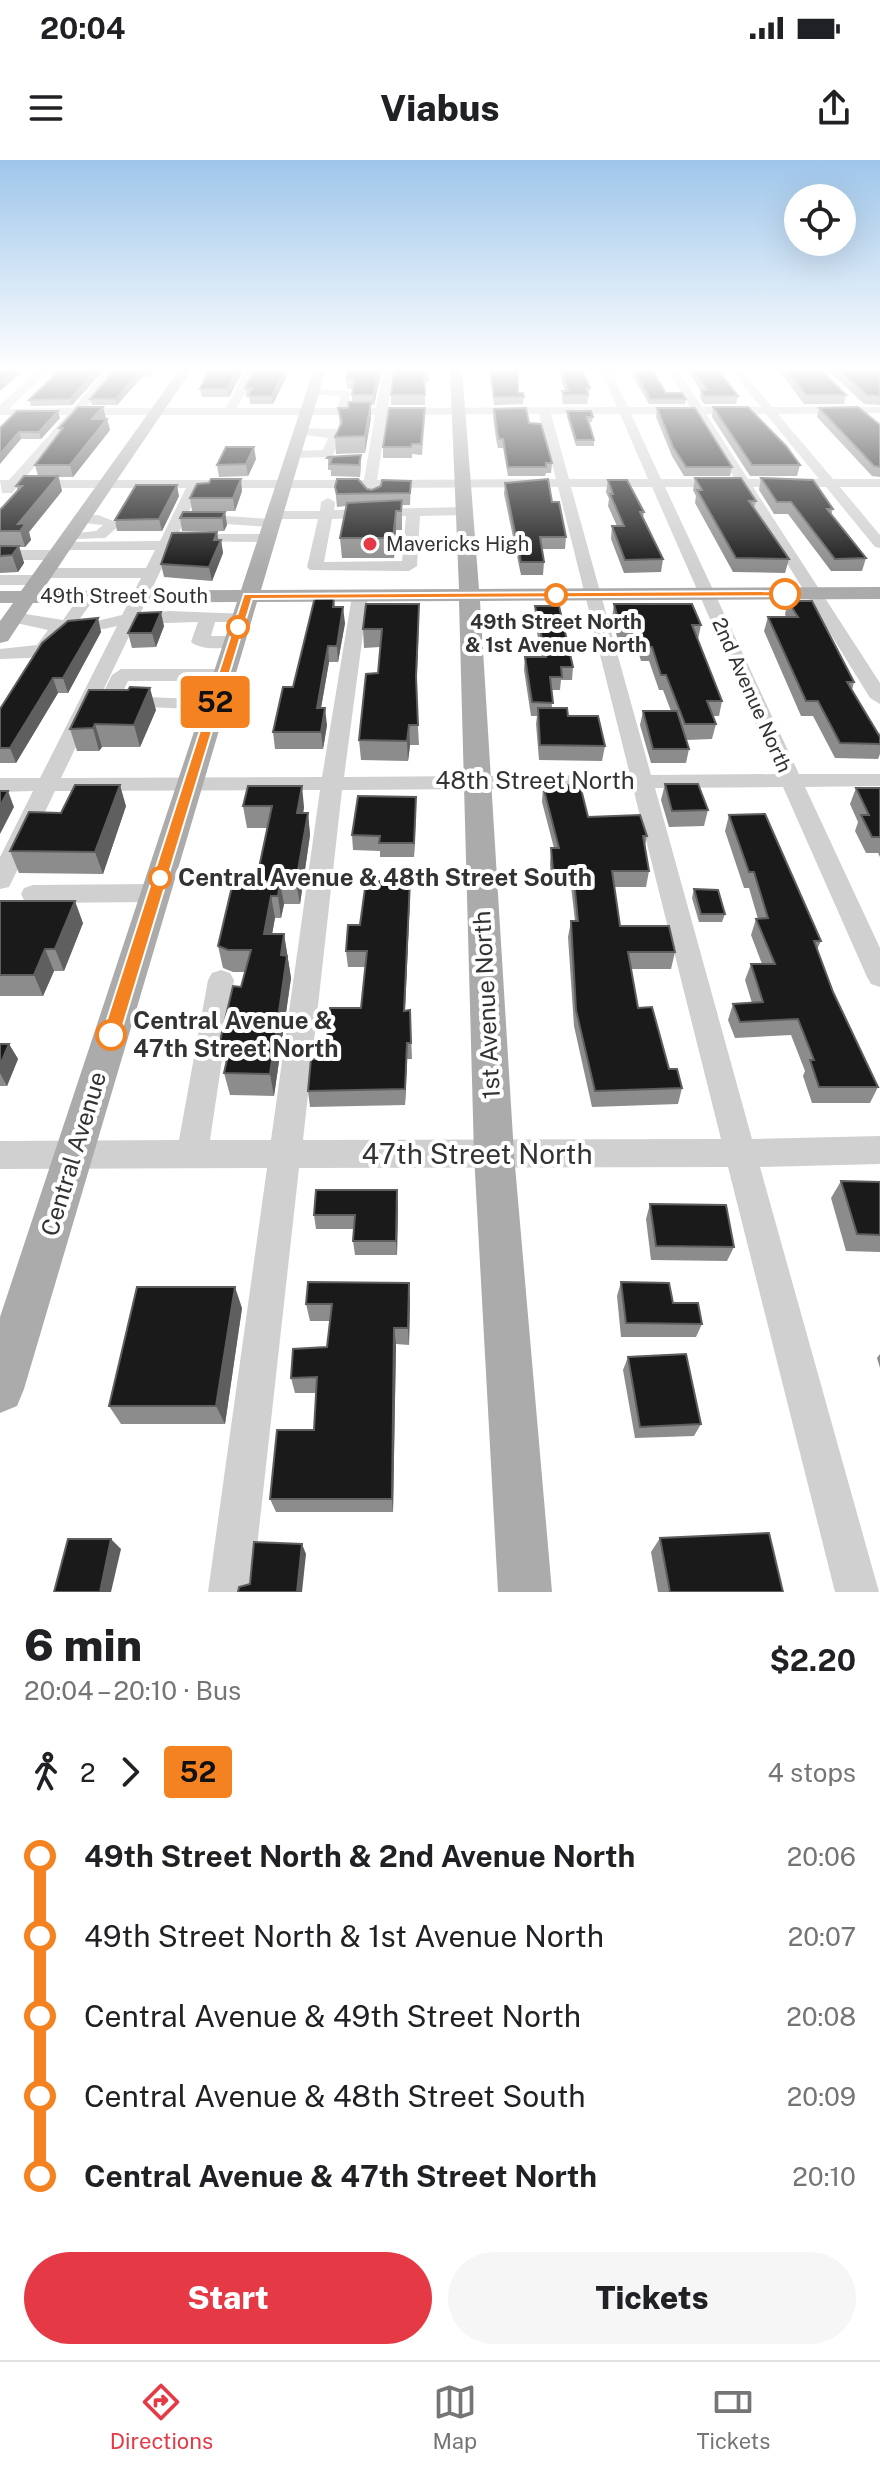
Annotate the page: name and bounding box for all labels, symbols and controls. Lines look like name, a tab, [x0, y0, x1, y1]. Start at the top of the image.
text: 20:04	[40, 10, 125, 46]
icon: menu	[24, 86, 68, 130]
icon: share	[812, 86, 856, 130]
text: Viabus	[380, 87, 500, 129]
map controls	[784, 184, 856, 256]
button: locate	[784, 184, 856, 256]
place label: Mavericks High	[386, 532, 529, 556]
marker: Mavericks High	[361, 535, 379, 553]
unlabelled marker	[770, 579, 800, 609]
street label: 49th Street South	[40, 584, 208, 608]
marker: 49th Street North & 1st Avenue North	[545, 584, 567, 606]
place label: 49th Street North & 1st Avenue North	[465, 610, 647, 657]
street label: 2nd Avenue North	[707, 614, 797, 776]
unlabelled marker	[227, 616, 249, 638]
line badge: 52	[179, 676, 251, 728]
text: 52	[197, 685, 233, 718]
street label: 48th Street North	[435, 766, 635, 794]
place label: Central Avenue & 48th Street South	[178, 863, 592, 891]
marker: Central Avenue & 48th Street South	[149, 867, 171, 889]
street label: 1st Avenue North	[467, 910, 505, 1100]
place label: Central Avenue & 47th Street North	[133, 1006, 338, 1062]
marker: Central Avenue & 47th Street North	[96, 1020, 126, 1050]
street label: Central Avenue	[35, 1068, 111, 1239]
street label: 47th Street North	[361, 1137, 593, 1170]
text: 6 min	[24, 1619, 142, 1671]
text: $2.20	[769, 1642, 856, 1678]
text: 20:04 – 20:10 · Bus	[24, 1675, 241, 1706]
icon: walk	[24, 1750, 68, 1794]
icon: forward	[108, 1750, 152, 1794]
text: 52	[180, 1755, 216, 1788]
text: 2	[80, 1757, 96, 1788]
text: 4 stops	[767, 1757, 856, 1788]
text: 49th Street North & 2nd Avenue North	[84, 1838, 635, 1874]
text: 20:06	[787, 1841, 856, 1872]
text: 49th Street North & 1st Avenue North	[84, 1918, 604, 1954]
text: 20:07	[788, 1921, 856, 1952]
text: Central Avenue & 49th Street North	[84, 1998, 581, 2034]
text: 20:08	[786, 2001, 856, 2032]
text: Central Avenue & 48th Street South	[84, 2078, 586, 2114]
text: 20:09	[787, 2081, 856, 2112]
text: Central Avenue & 47th Street North	[84, 2158, 597, 2194]
text: 20:10	[792, 2161, 856, 2192]
button: Start	[24, 2252, 432, 2344]
button: Tickets	[448, 2252, 856, 2344]
tab: Directions	[110, 2380, 213, 2454]
tab: Map	[432, 2380, 477, 2454]
tab: Tickets	[697, 2380, 770, 2454]

